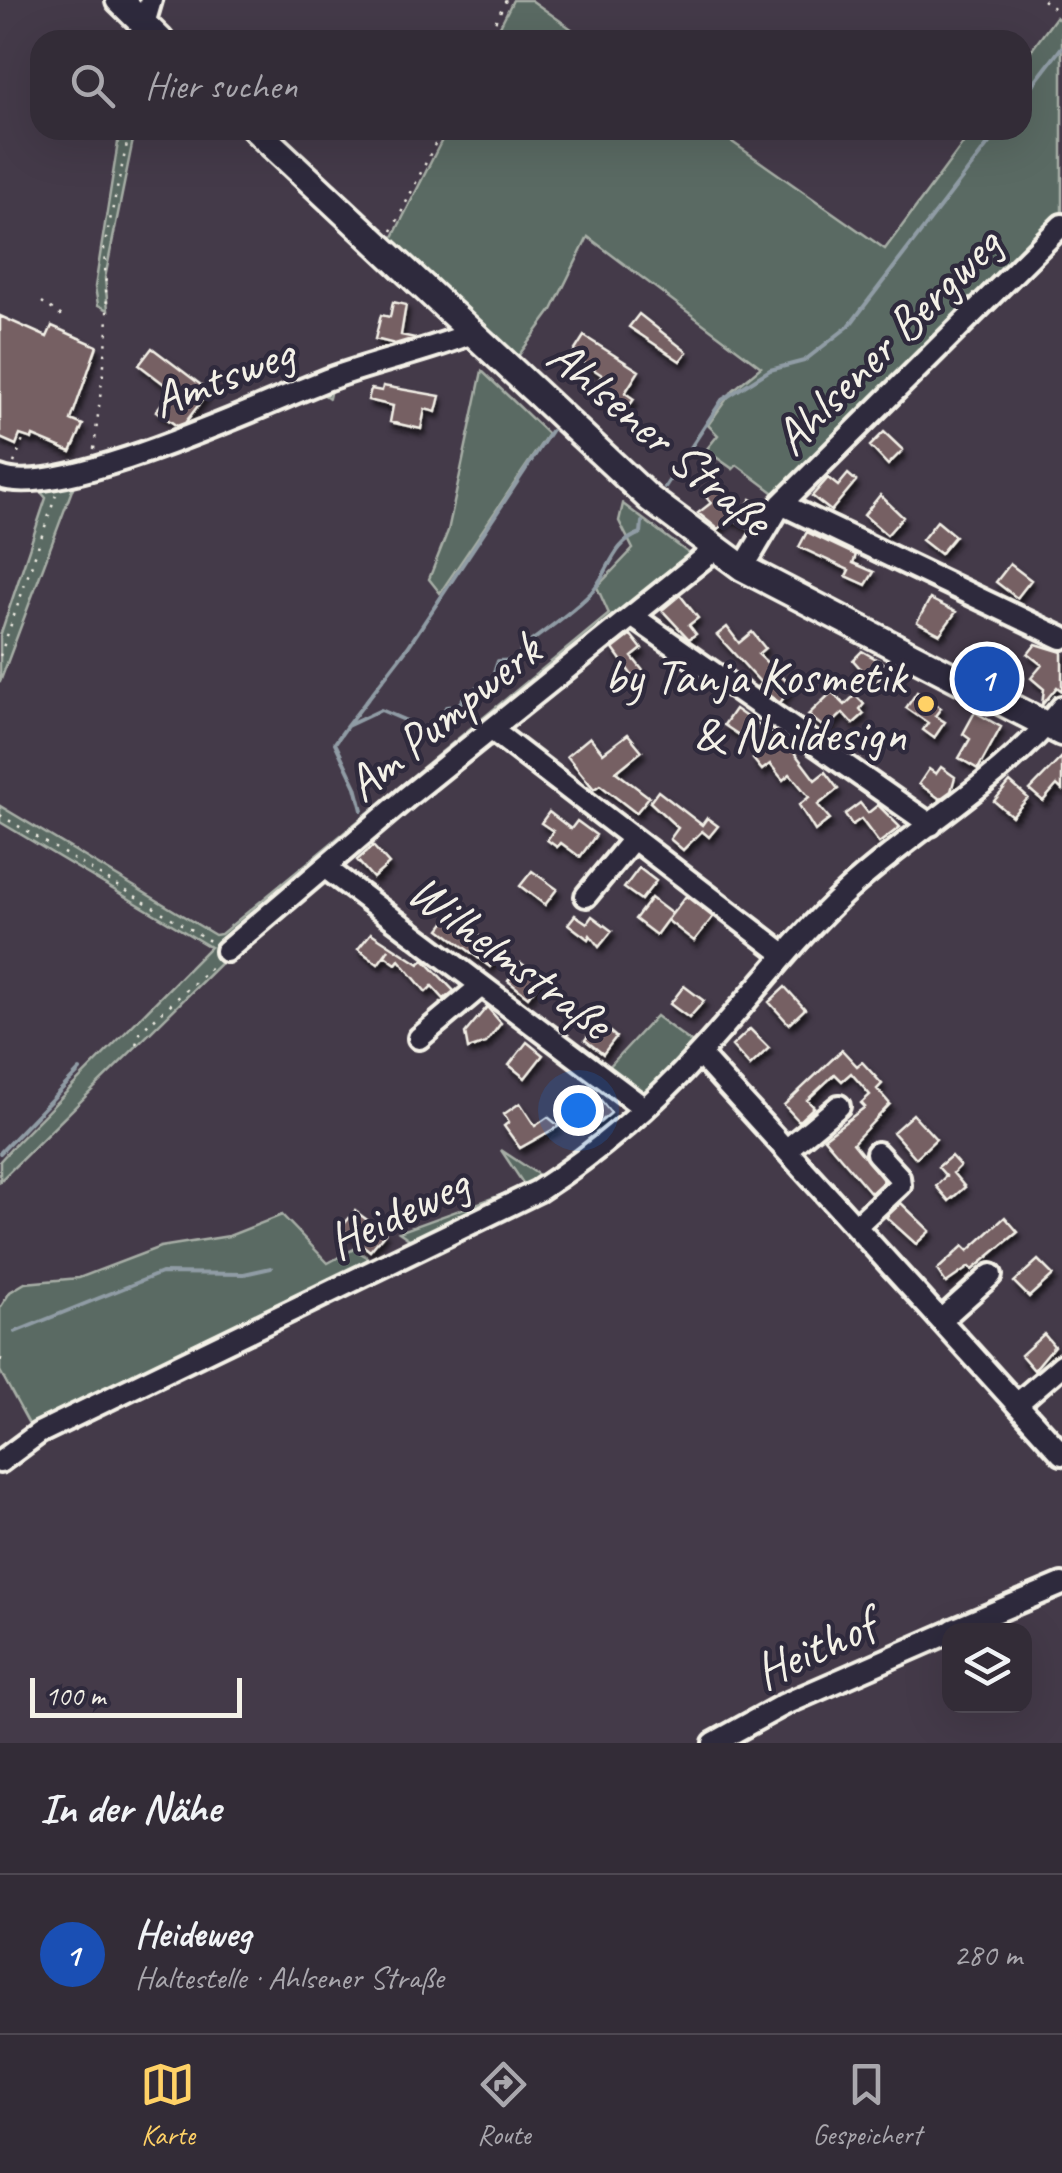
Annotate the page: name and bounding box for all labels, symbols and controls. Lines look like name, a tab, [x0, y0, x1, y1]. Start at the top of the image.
search box	[30, 30, 1032, 140]
icon: search	[65, 58, 120, 113]
text: Hier suchen	[145, 62, 297, 109]
street label: Ahlsener Bergweg	[760, 212, 1017, 468]
street label: Amtsweg	[143, 319, 306, 432]
street label: Ahlsener Straße	[535, 325, 788, 552]
street label: Am Pumpwerk	[332, 617, 556, 815]
pin: 1	[954, 642, 1020, 716]
place label: by Tanja Kosmetik & Naildesign	[604, 645, 909, 766]
marker: by Tanja Kosmetik & Naildesign	[915, 693, 937, 715]
street label: Wilhelmstraße	[396, 859, 627, 1056]
your location	[553, 1085, 604, 1136]
street label: Heideweg	[317, 1150, 482, 1273]
street label: Heithof	[744, 1589, 894, 1703]
map controls	[942, 1623, 1032, 1713]
button: layers	[942, 1623, 1032, 1713]
scale bar	[30, 1673, 242, 1718]
text: 100 m	[45, 1678, 105, 1713]
text: In der Nähe	[40, 1782, 221, 1835]
text: Heideweg	[135, 1910, 251, 1957]
text: 1	[65, 1934, 80, 1975]
text: 280 m	[953, 1934, 1022, 1975]
text: Haltestelle · Ahlsener Straße	[135, 1957, 444, 1998]
tab: Karte	[140, 2057, 195, 2152]
tab: Route	[476, 2057, 531, 2152]
tab: Gespeichert	[812, 2057, 922, 2152]

